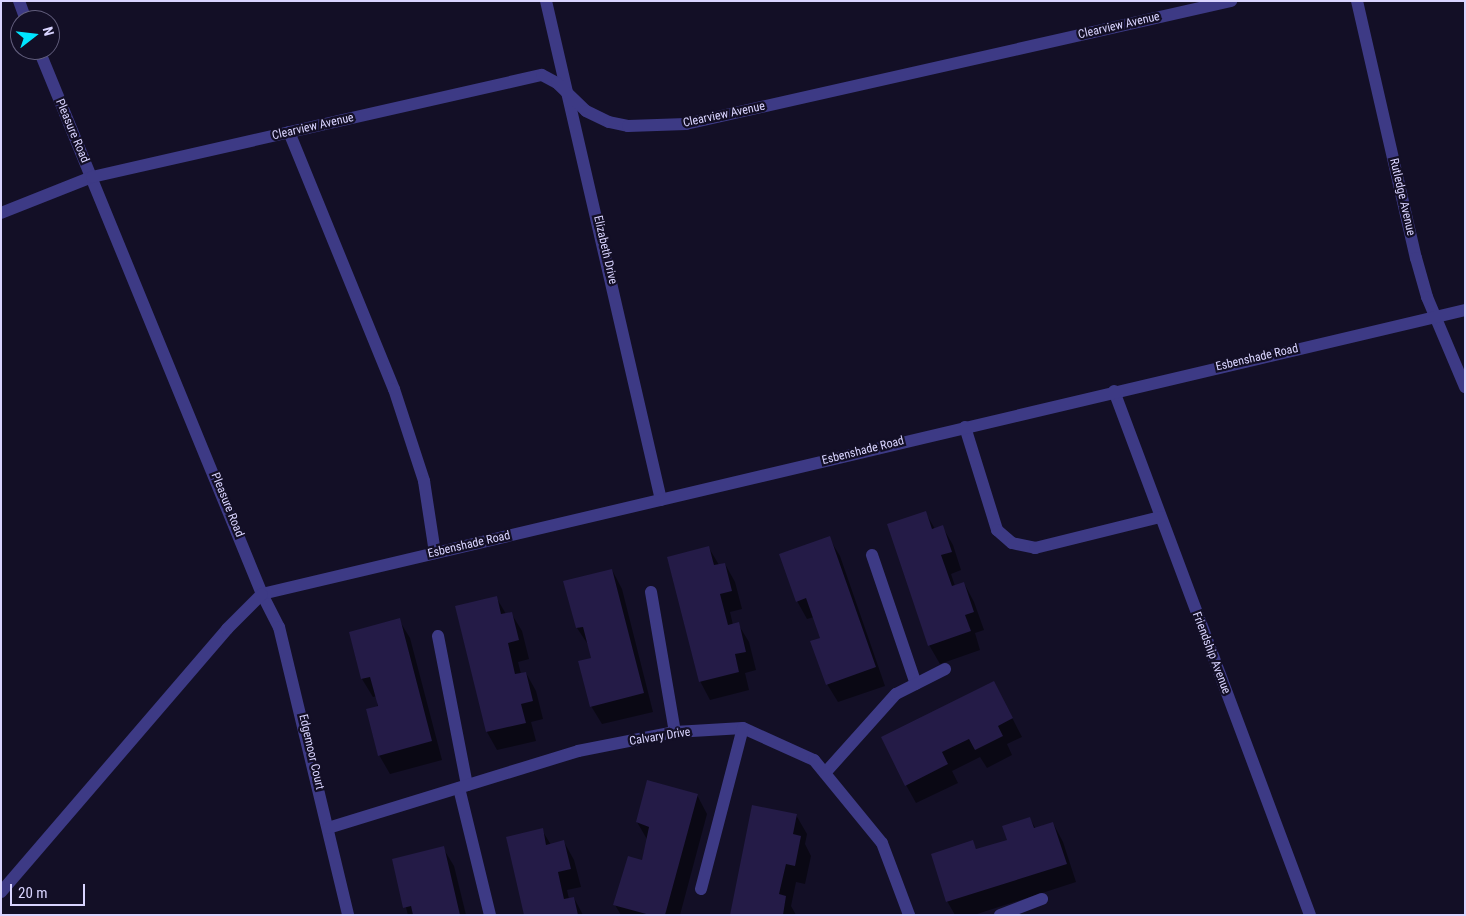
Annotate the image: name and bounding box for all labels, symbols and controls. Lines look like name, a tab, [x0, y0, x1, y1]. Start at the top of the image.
north arrow	[10, 10, 60, 60]
street label: Clearview Avenue	[1077, 10, 1161, 42]
text: N	[40, 25, 57, 37]
street label: Pleasure Road	[52, 97, 92, 165]
street label: Clearview Avenue	[682, 99, 766, 131]
street label: Clearview Avenue	[271, 111, 355, 143]
street label: Rutledge Avenue	[1386, 157, 1418, 237]
street label: Elizabeth Drive	[590, 214, 620, 286]
street label: Esbenshade Road	[1214, 342, 1300, 374]
street label: Esbenshade Road	[820, 434, 906, 468]
street label: Pleasure Road	[208, 471, 246, 539]
street label: Esbenshade Road	[426, 529, 512, 561]
street label: Friendship Avenue	[1189, 610, 1233, 696]
street label: Edgemoor Court	[295, 713, 327, 791]
street label: Calvary Drive	[628, 725, 692, 749]
scale bar	[12, 874, 88, 906]
text: 20 m	[18, 884, 48, 902]

